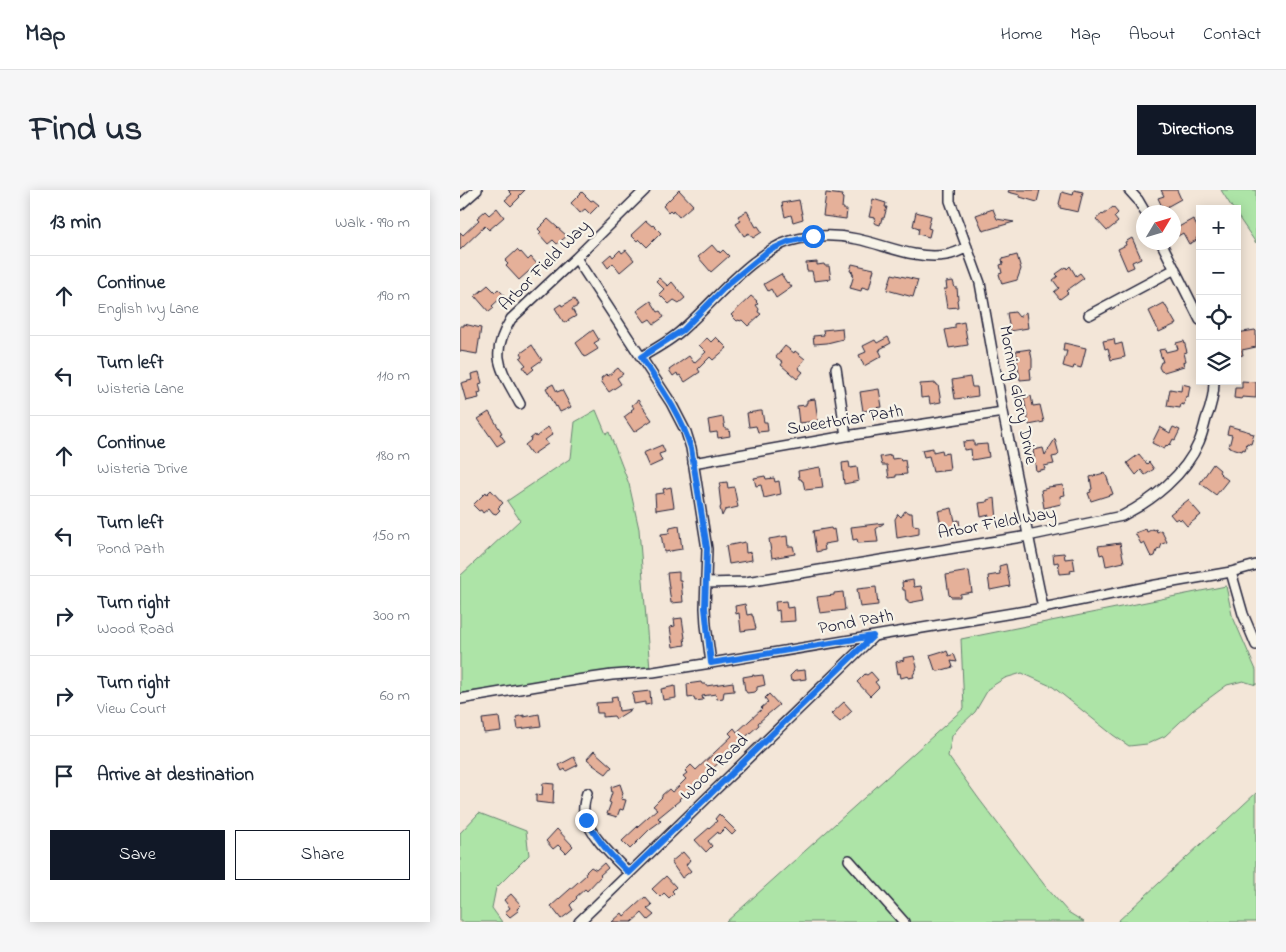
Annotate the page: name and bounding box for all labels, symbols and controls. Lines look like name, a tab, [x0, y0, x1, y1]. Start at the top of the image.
text: Map	[25, 17, 66, 52]
text: Home	[1001, 22, 1042, 48]
text: Map	[1070, 22, 1101, 48]
text: About	[1129, 22, 1175, 48]
text: Contact	[1203, 22, 1261, 48]
text: Find us	[30, 105, 142, 156]
button: Directions	[1137, 105, 1256, 155]
north arrow	[1136, 205, 1181, 250]
map controls	[1196, 205, 1241, 385]
button: +	[1196, 205, 1241, 250]
text: 13 min	[50, 208, 101, 238]
text: Walk · 990 m	[335, 211, 410, 235]
street label: Arbor Field Way	[493, 214, 597, 318]
route start	[802, 225, 825, 248]
button: −	[1196, 250, 1241, 295]
text: Continue	[97, 270, 165, 297]
icon: ahead	[50, 282, 78, 310]
text: 190 m	[377, 284, 410, 308]
button: locate	[1196, 295, 1241, 340]
text: English Ivy Lane	[97, 297, 199, 321]
street label: Morning Glory Drive	[990, 323, 1043, 468]
button: layers	[1196, 340, 1241, 385]
text: Turn left	[97, 350, 164, 377]
icon: left	[50, 362, 78, 390]
text: 110 m	[376, 364, 410, 388]
text: Wisteria Lane	[97, 377, 184, 401]
street label: Sweetbriar Path	[785, 399, 905, 443]
text: Continue	[97, 430, 165, 457]
icon: ahead	[50, 442, 78, 470]
text: 180 m	[376, 444, 410, 468]
text: Wisteria Drive	[97, 457, 188, 481]
street label: Arbor Field Way	[936, 501, 1058, 547]
text: Turn left	[97, 510, 164, 537]
icon: left	[50, 522, 78, 550]
text: 150 m	[372, 524, 410, 548]
text: Pond Path	[97, 537, 164, 561]
text: Turn right	[97, 590, 170, 617]
icon: right	[50, 602, 78, 630]
text: 300 m	[373, 604, 410, 628]
street label: Pond Path	[816, 604, 896, 642]
text: Wood Road	[97, 617, 174, 641]
text: Turn right	[97, 670, 170, 697]
icon: right	[50, 682, 78, 710]
text: 60 m	[380, 684, 410, 708]
text: View Court	[97, 697, 166, 721]
street label: Wood Road	[675, 729, 755, 807]
icon: arrive	[50, 762, 78, 790]
text: Arrive at destination	[97, 762, 254, 789]
route end	[575, 809, 598, 832]
button: Save	[50, 830, 225, 880]
button: Share	[235, 830, 410, 880]

